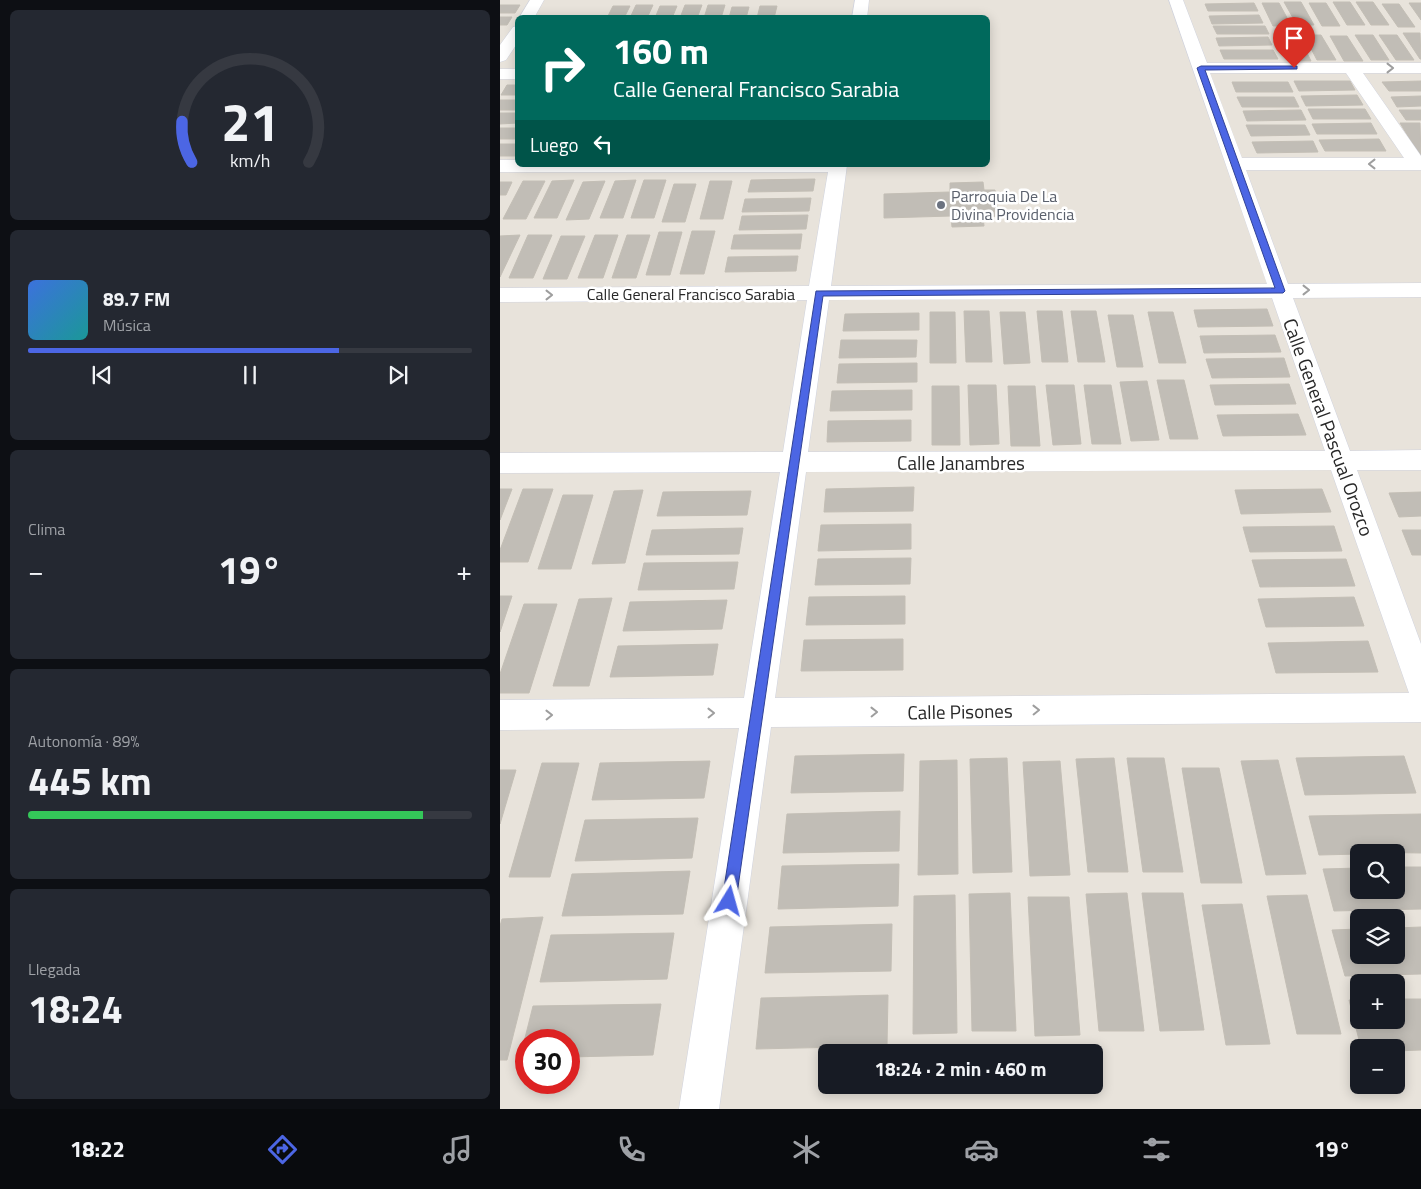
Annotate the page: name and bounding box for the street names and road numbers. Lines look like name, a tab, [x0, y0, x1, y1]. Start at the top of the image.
street label: Calle General Francisco Sarabia	[587, 282, 795, 306]
street label: Calle General Pascual Orozco	[1276, 314, 1382, 540]
street label: Calle Janambres	[897, 448, 1025, 477]
street label: Calle Pisones	[907, 696, 1013, 726]

